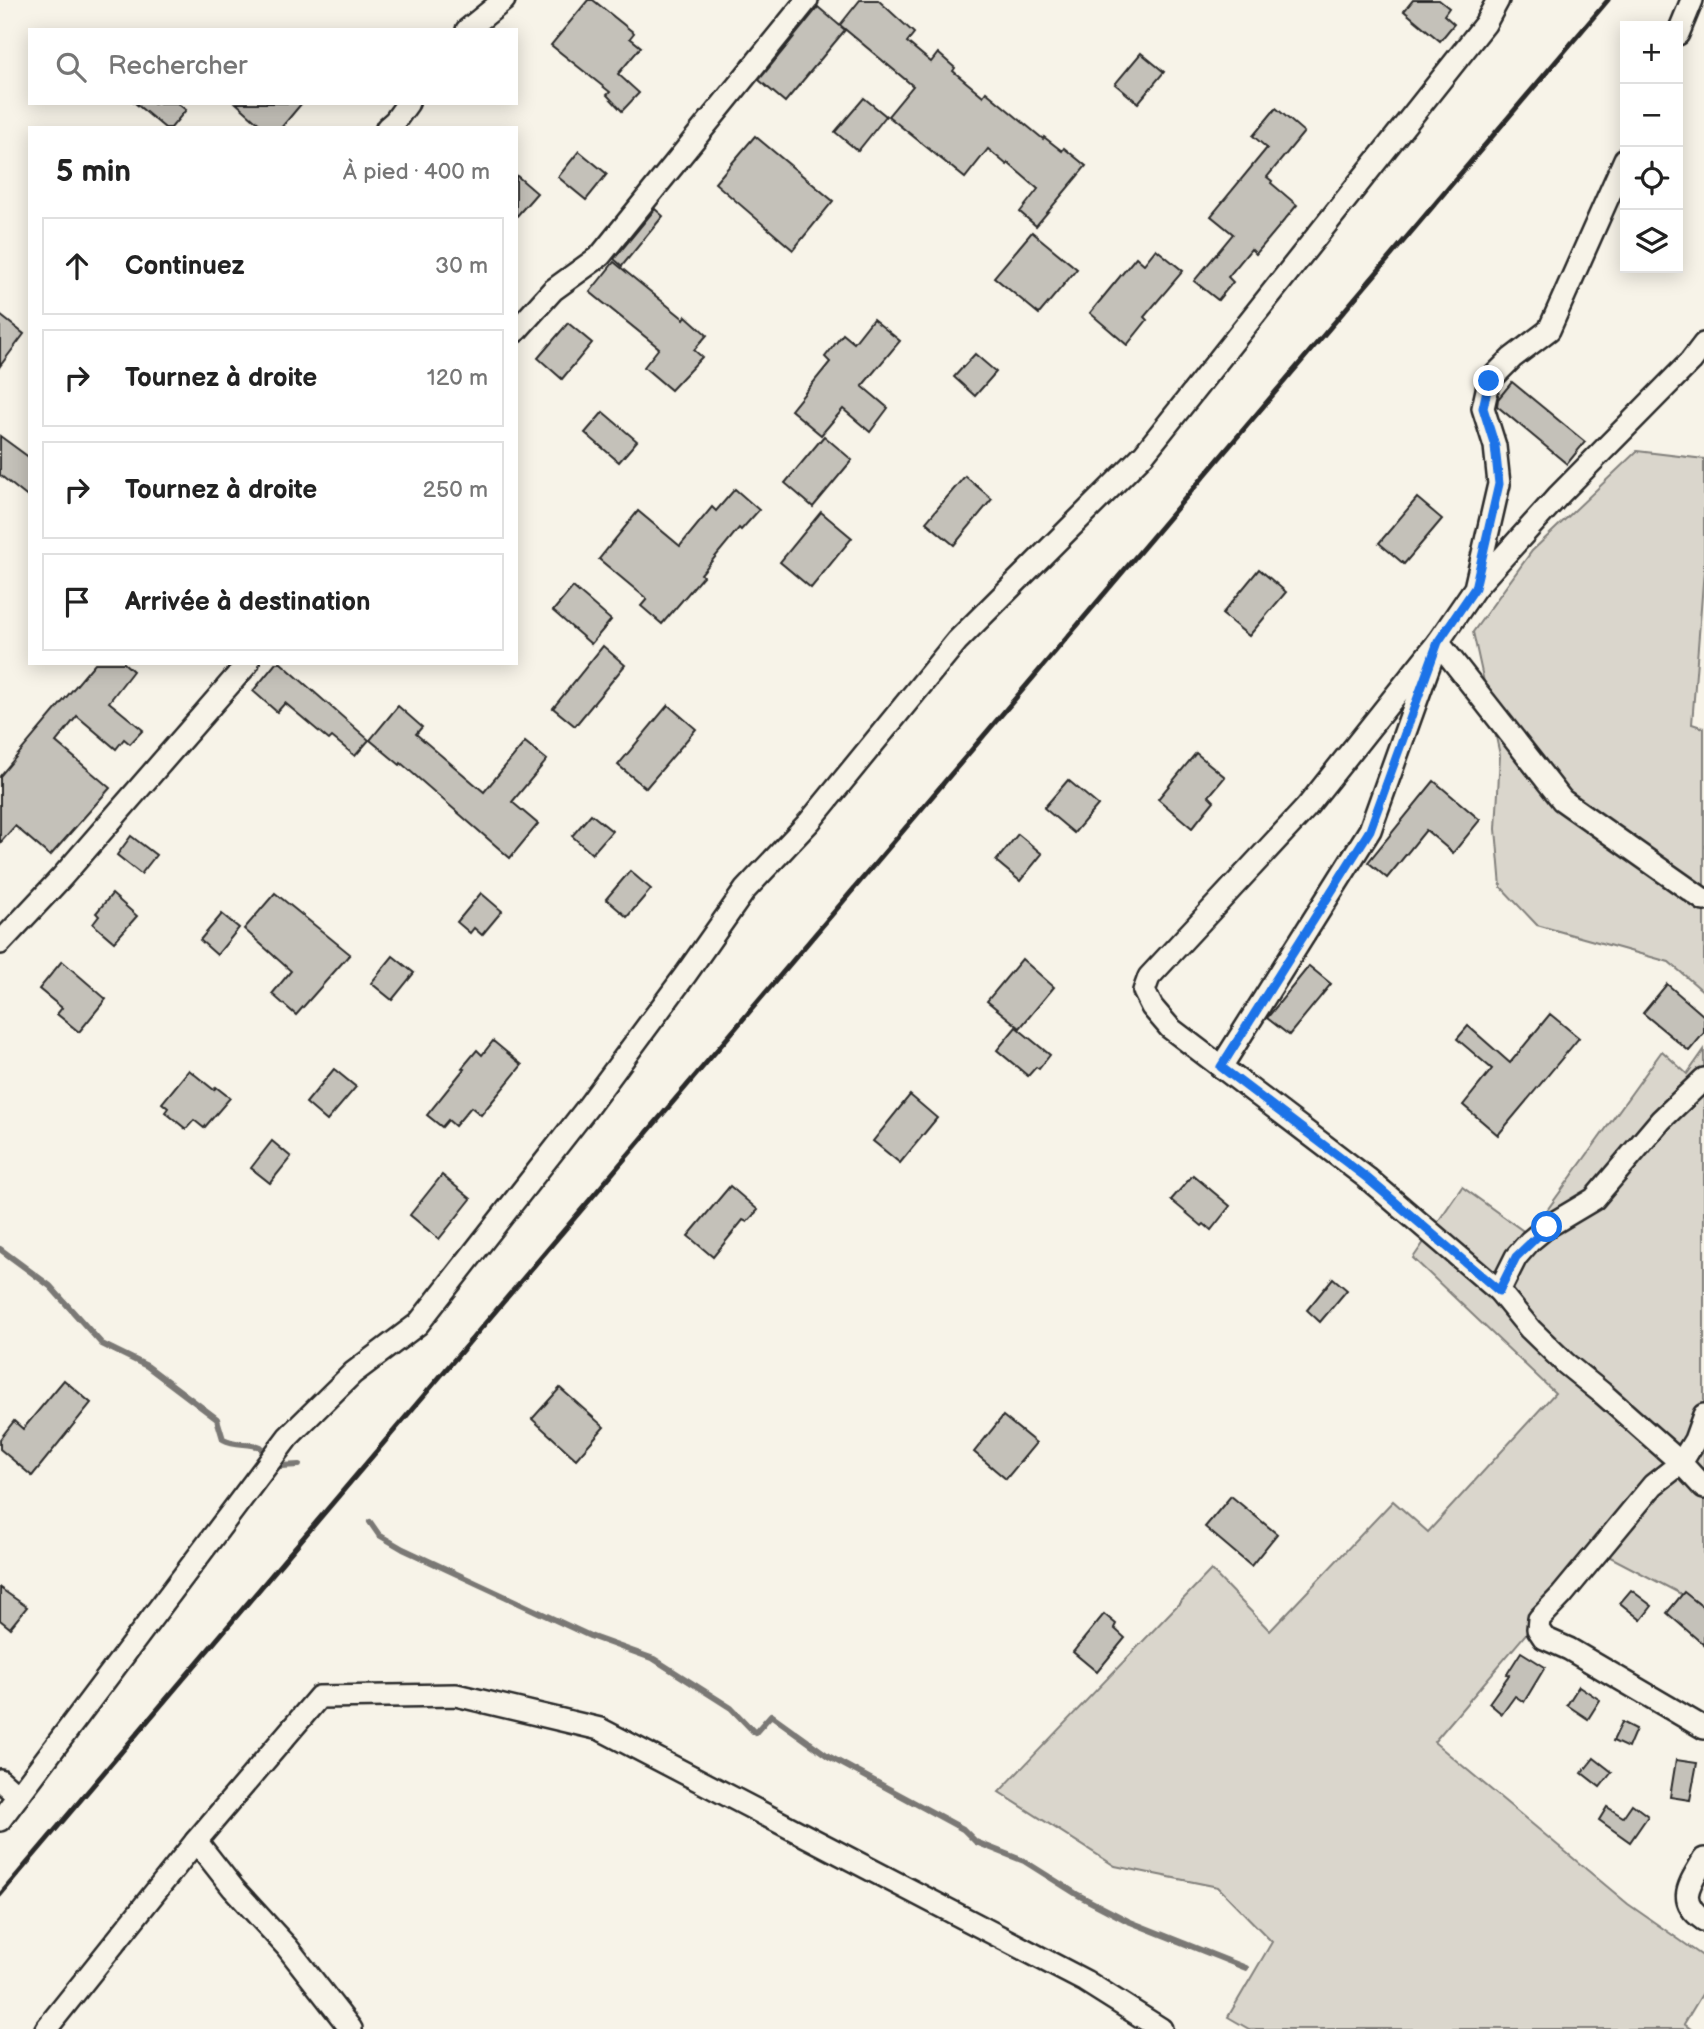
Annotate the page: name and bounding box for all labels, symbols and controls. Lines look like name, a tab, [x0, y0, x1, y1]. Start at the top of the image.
map controls	[1620, 21, 1683, 273]
button: +	[1620, 21, 1683, 84]
search box	[28, 28, 518, 105]
icon: search	[52, 48, 90, 86]
text: Rechercher	[108, 51, 247, 82]
button: −	[1620, 84, 1683, 147]
button: locate	[1620, 147, 1683, 210]
text: 5 min	[56, 154, 131, 190]
text: À pied · 400 m	[343, 158, 490, 186]
button: layers	[1620, 210, 1683, 273]
icon: ahead	[58, 247, 96, 285]
text: Continuez	[125, 251, 245, 282]
text: 30 m	[435, 252, 488, 280]
icon: right	[58, 359, 96, 397]
text: Tournez à droite	[125, 363, 317, 394]
text: 120 m	[427, 364, 488, 392]
route end	[1473, 365, 1504, 396]
icon: right	[58, 471, 96, 509]
text: Tournez à droite	[125, 475, 317, 506]
text: 250 m	[422, 476, 488, 504]
icon: arrive	[58, 583, 96, 621]
text: Arrivée à destination	[125, 587, 371, 618]
route start	[1531, 1211, 1562, 1242]

